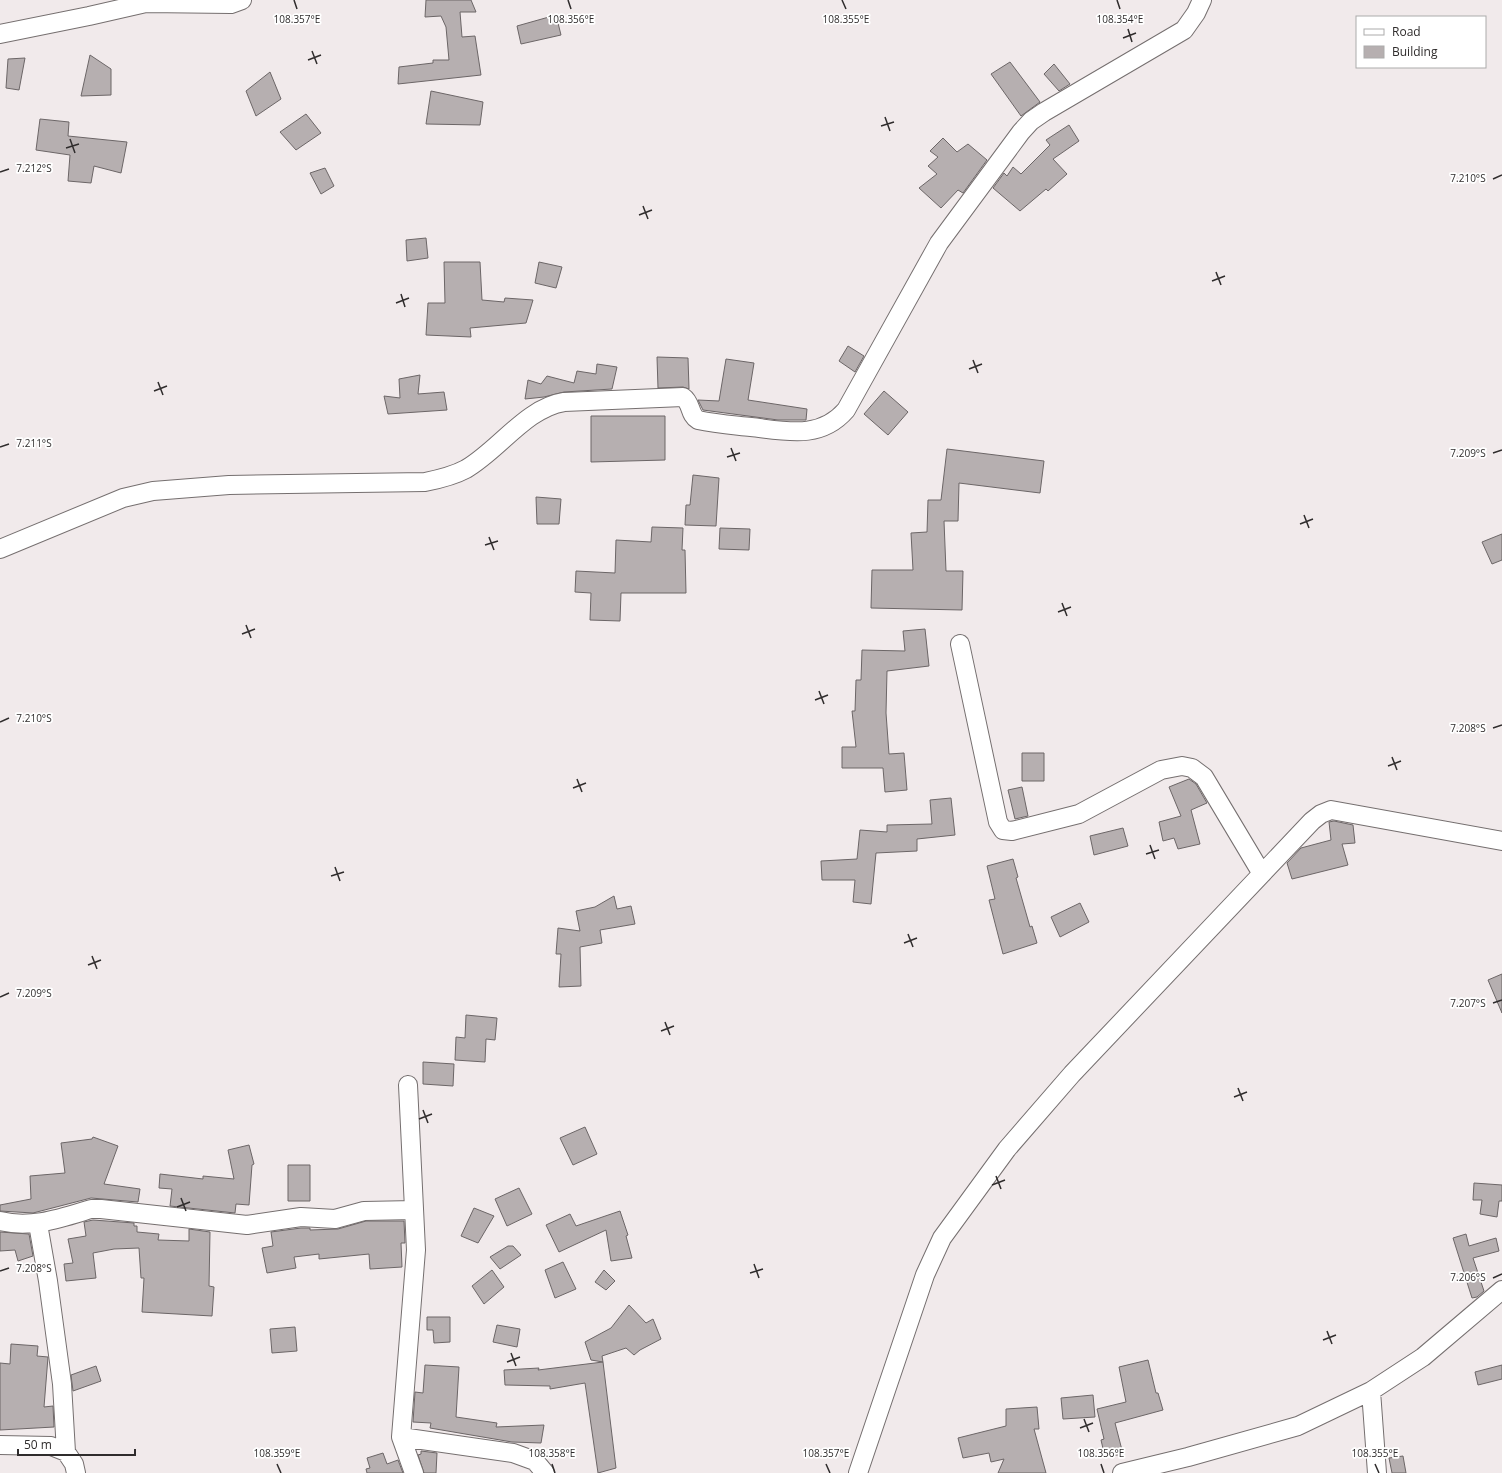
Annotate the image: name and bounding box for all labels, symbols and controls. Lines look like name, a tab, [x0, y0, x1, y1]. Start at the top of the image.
text: 108.357°E	[274, 12, 320, 26]
text: 108.356°E	[548, 12, 594, 26]
text: 108.355°E	[823, 12, 869, 26]
text: 108.354°E	[1097, 12, 1143, 26]
legend	[1356, 16, 1486, 68]
text: Road	[1392, 23, 1421, 40]
text: Building	[1392, 43, 1438, 60]
text: 7.212°S	[16, 161, 52, 175]
text: 7.210°S	[1450, 171, 1486, 185]
text: 7.211°S	[16, 436, 52, 450]
text: 7.209°S	[1450, 446, 1486, 460]
text: 7.210°S	[16, 711, 52, 725]
text: 7.208°S	[1450, 721, 1486, 735]
text: 7.209°S	[16, 986, 52, 1000]
text: 7.207°S	[1450, 996, 1486, 1010]
text: 7.208°S	[16, 1261, 52, 1275]
text: 7.206°S	[1450, 1270, 1486, 1284]
scale bar	[18, 1431, 135, 1457]
text: 50 m	[24, 1436, 52, 1453]
text: 108.359°E	[254, 1446, 300, 1460]
text: 108.358°E	[529, 1446, 575, 1460]
text: 108.357°E	[803, 1446, 849, 1460]
text: 108.356°E	[1078, 1446, 1124, 1460]
text: 108.355°E	[1352, 1446, 1398, 1460]

